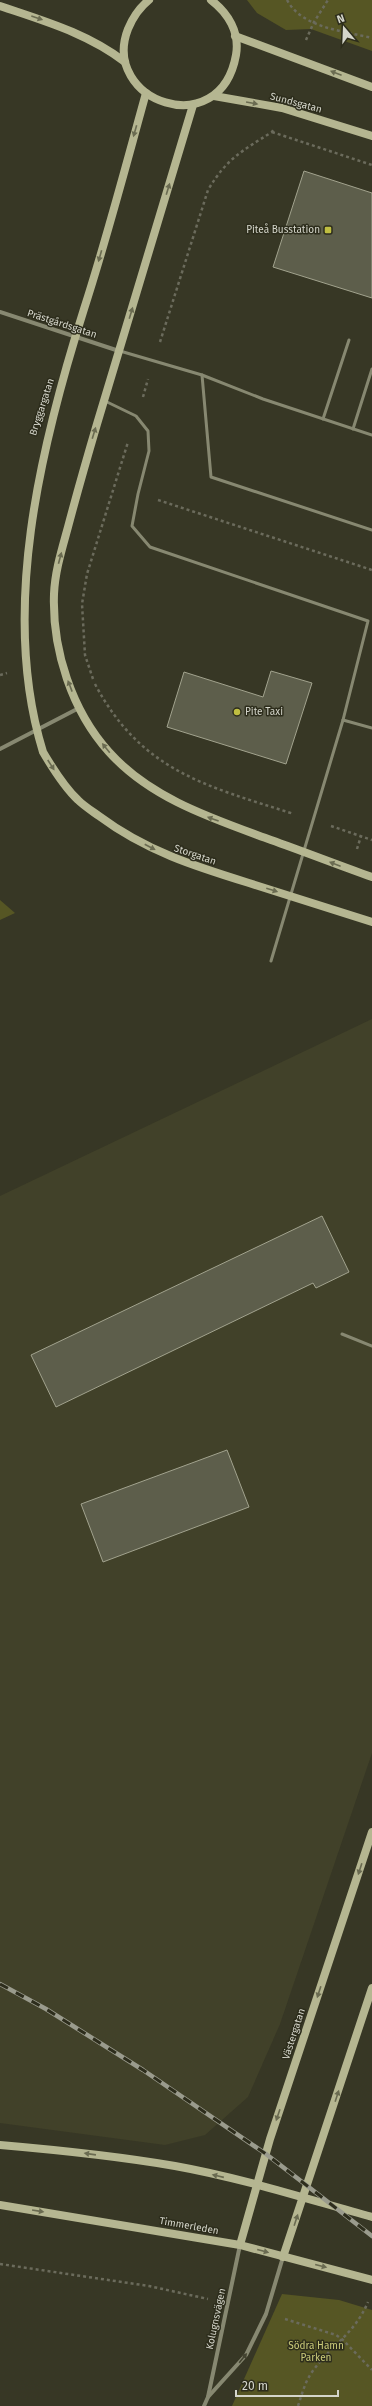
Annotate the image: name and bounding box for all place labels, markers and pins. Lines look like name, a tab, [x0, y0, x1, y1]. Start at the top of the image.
place label: Piteå Busstation	[246, 223, 320, 236]
marker: Piteå Busstation	[323, 225, 333, 235]
place label: Pite Taxi	[245, 706, 283, 718]
marker: Pite Taxi	[232, 707, 242, 717]

